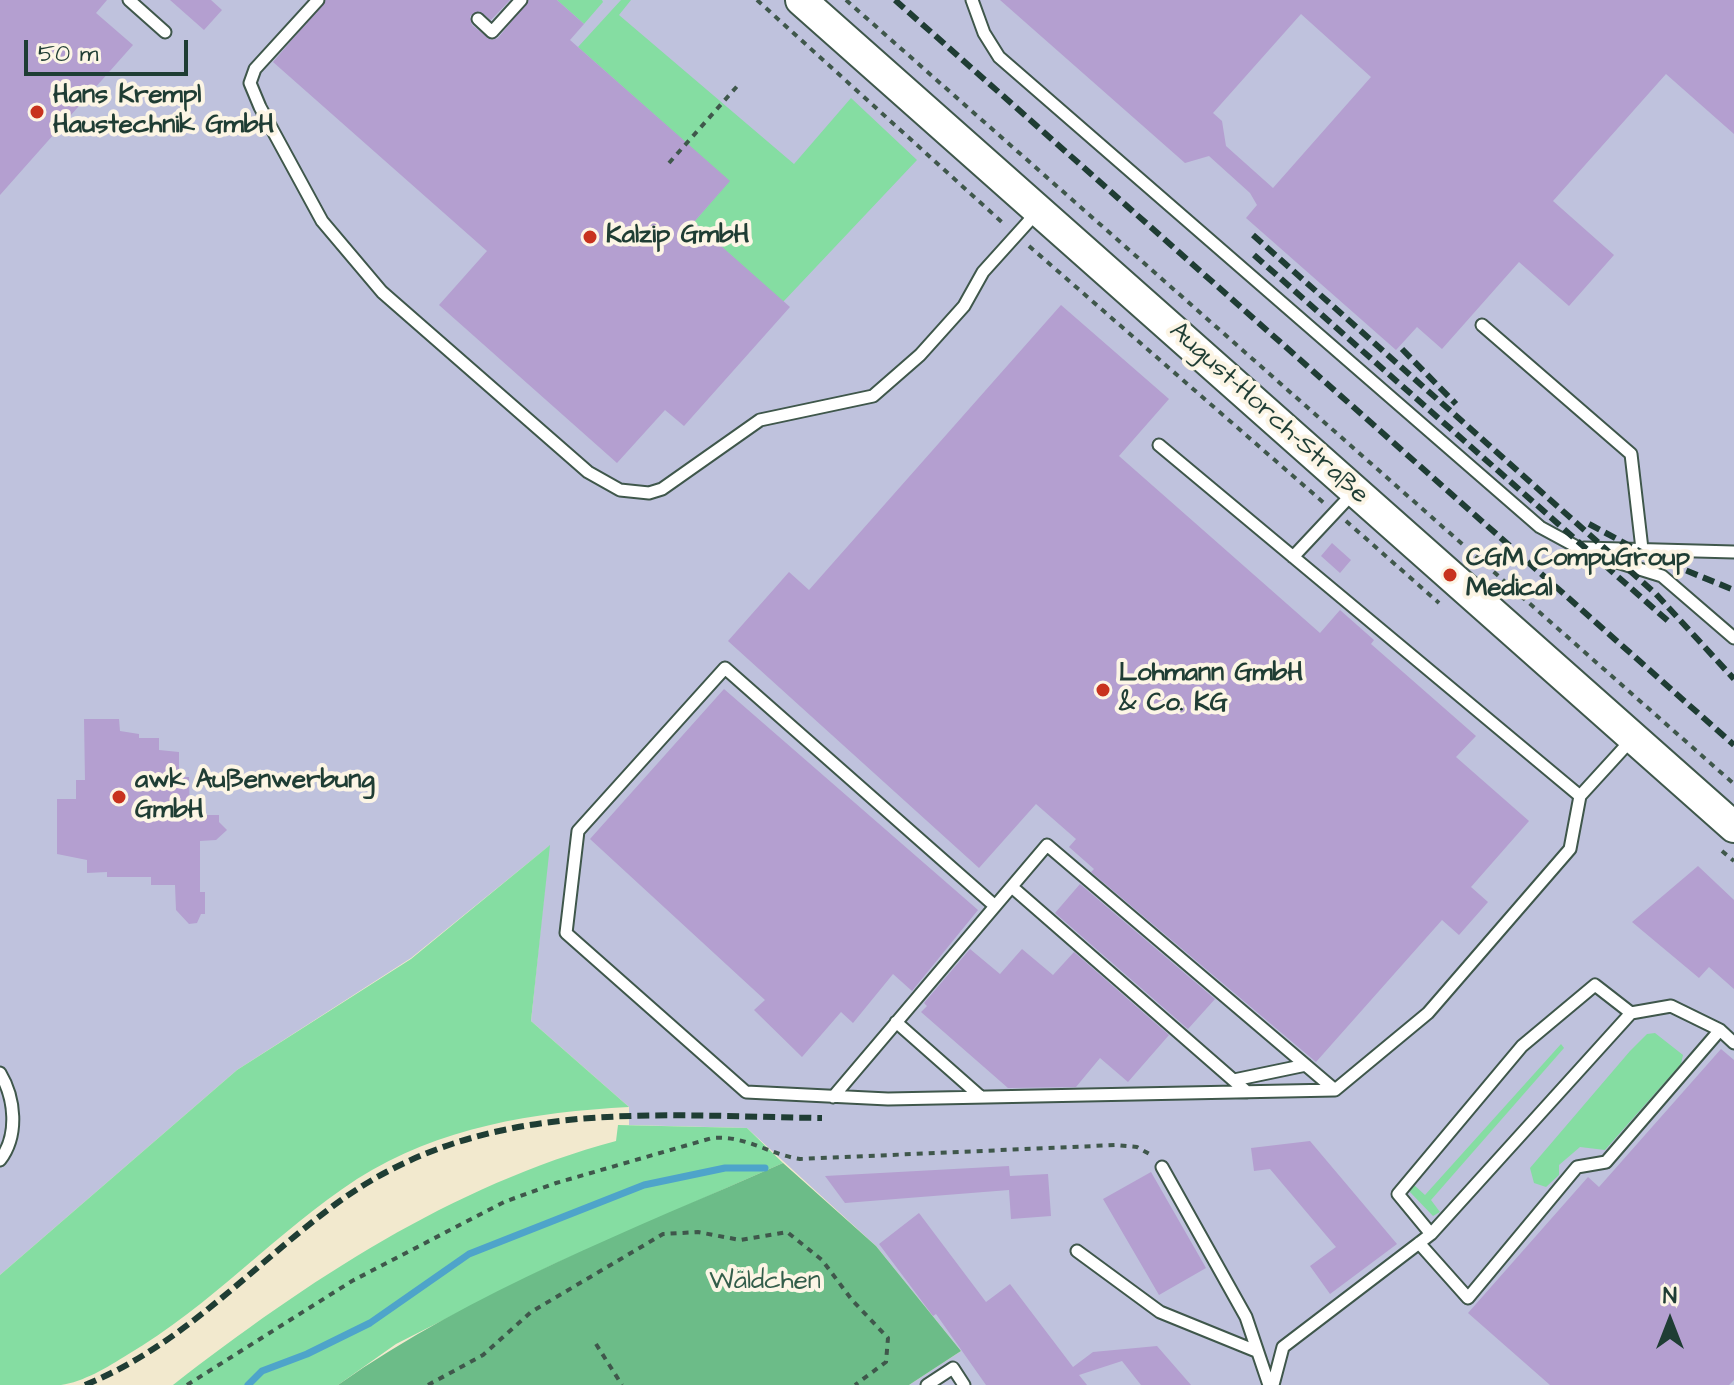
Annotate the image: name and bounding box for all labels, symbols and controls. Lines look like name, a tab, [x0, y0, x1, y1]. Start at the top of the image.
scale bar	[28, 24, 192, 74]
text: 50 m	[38, 37, 98, 71]
place label: Hans Krempl Haustechnik GmbH	[53, 81, 274, 142]
marker: Hans Krempl Haustechnik GmbH	[28, 103, 46, 121]
place label: Kalzip GmbH	[606, 221, 749, 253]
marker: Kalzip GmbH	[581, 228, 599, 246]
street label: August-Horch-Straße	[1162, 316, 1374, 512]
place label: CGM CompuGroup Medical	[1466, 544, 1690, 606]
marker: CGM CompuGroup Medical	[1441, 566, 1459, 584]
place label: Lohmann GmbH & Co. KG	[1119, 659, 1303, 720]
marker: Lohmann GmbH & Co. KG	[1094, 681, 1112, 699]
place label: awk Außenwerbung GmbH	[135, 766, 375, 828]
marker: awk Außenwerbung GmbH	[110, 788, 128, 806]
park label: Wäldchen	[709, 1267, 821, 1299]
north arrow	[1630, 1281, 1710, 1361]
text: N	[1663, 1281, 1677, 1312]

